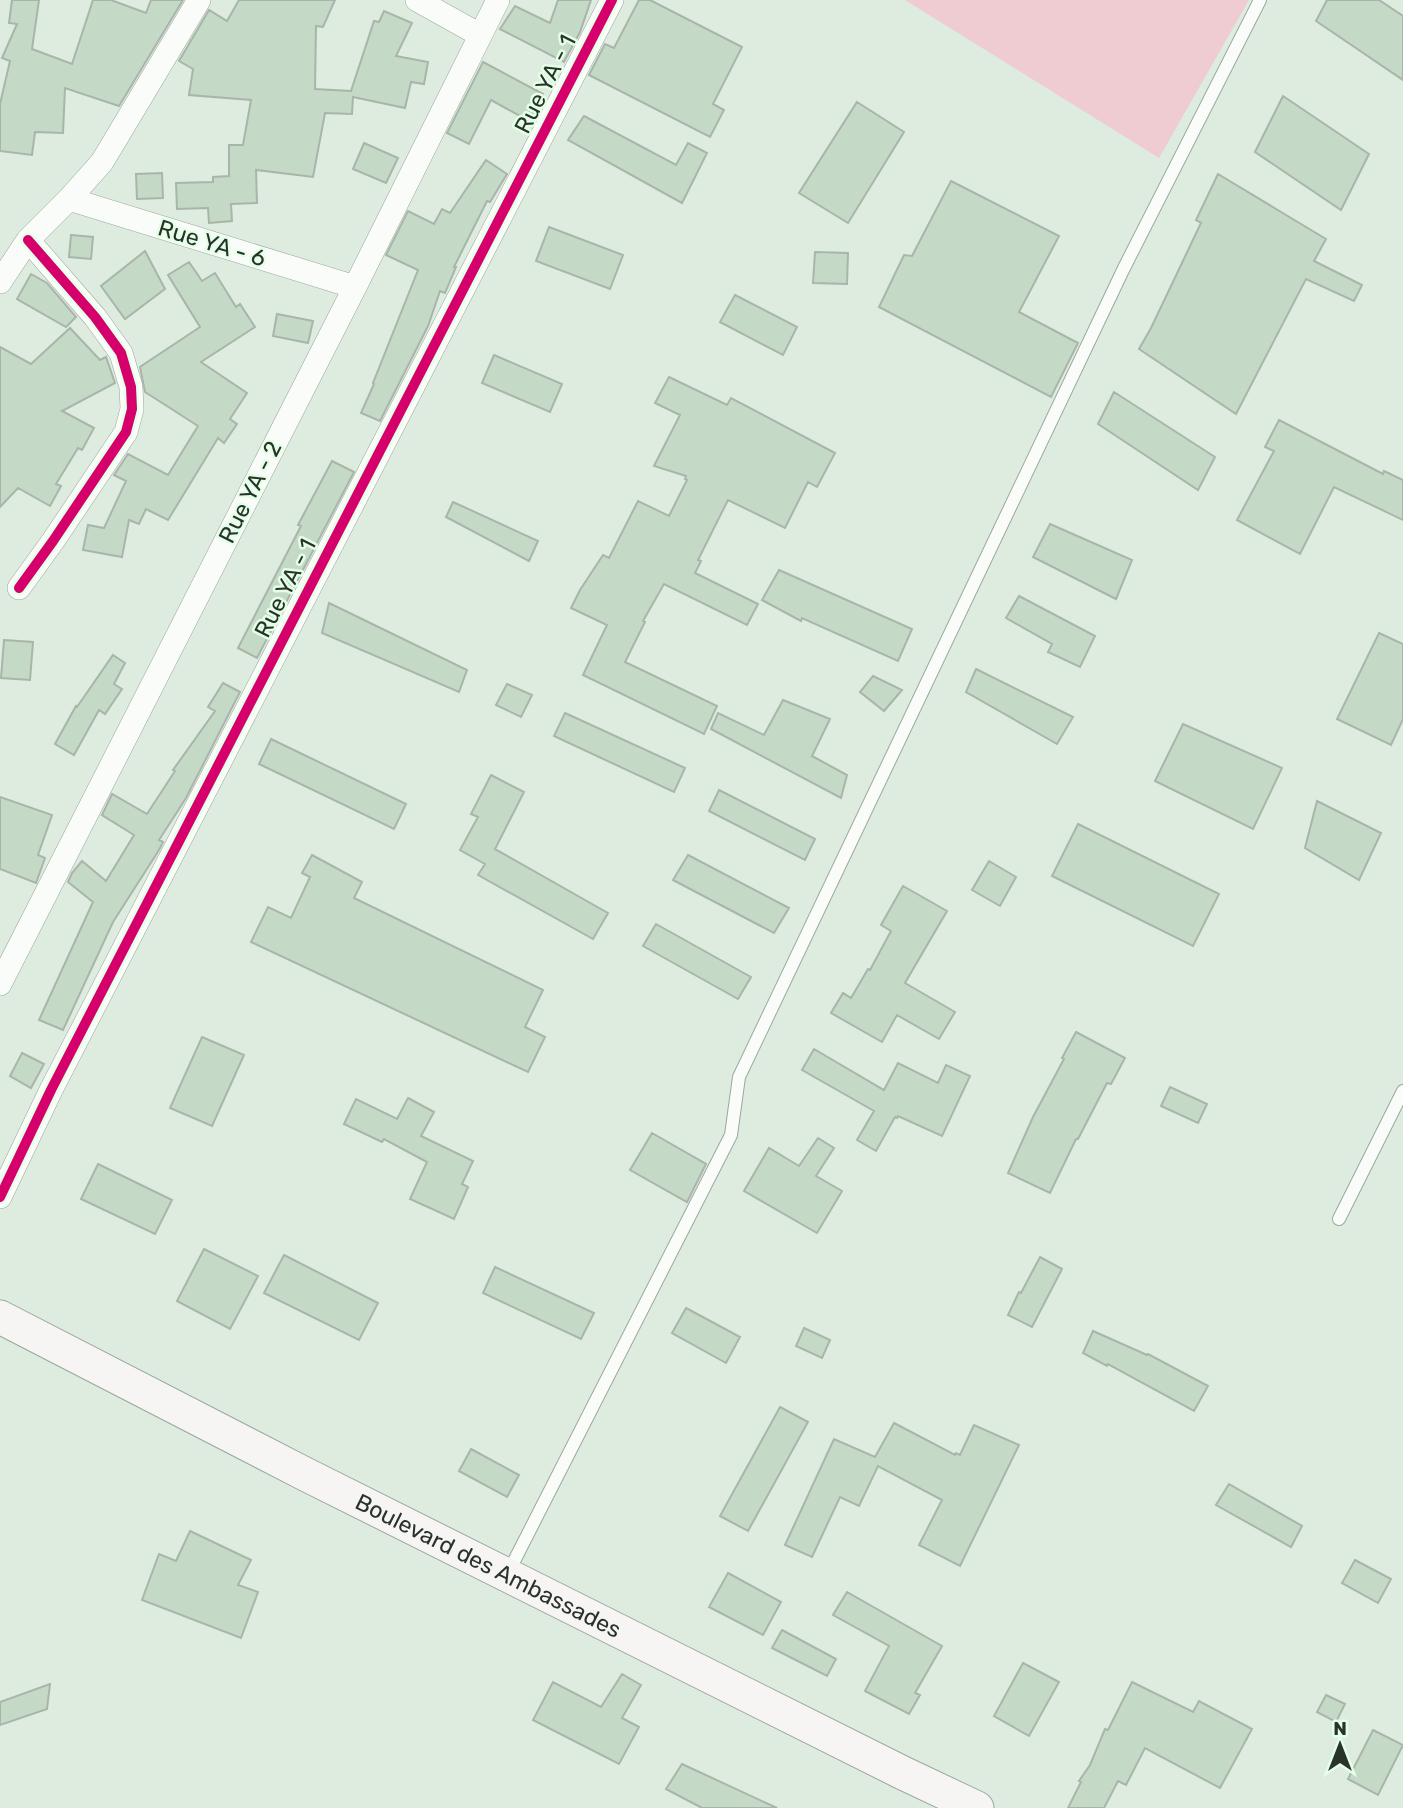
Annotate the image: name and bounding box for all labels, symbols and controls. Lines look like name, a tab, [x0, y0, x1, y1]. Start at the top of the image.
street label: Rue YA - 1	[508, 30, 582, 138]
street label: Rue YA - 6	[155, 213, 269, 273]
street label: Rue YA - 2	[212, 436, 288, 548]
street label: Rue YA - 1	[248, 534, 322, 642]
street label: Boulevard des Ambassades	[351, 1488, 626, 1644]
north arrow	[1305, 1710, 1375, 1780]
text: N	[1333, 1717, 1347, 1740]

